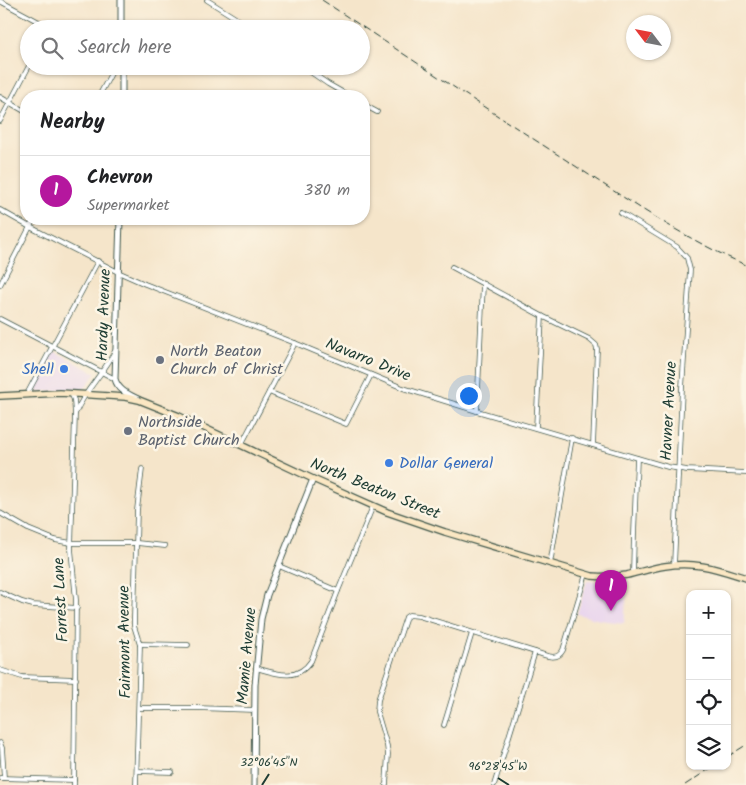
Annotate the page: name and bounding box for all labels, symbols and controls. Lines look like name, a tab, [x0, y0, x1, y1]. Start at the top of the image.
north arrow	[626, 15, 671, 60]
search box	[20, 20, 370, 75]
text: Search here	[78, 33, 172, 63]
icon: search	[38, 34, 66, 62]
text: Nearby	[40, 106, 105, 139]
text: Chevron	[87, 163, 153, 193]
text: 1	[54, 178, 58, 203]
text: 380 m	[304, 178, 350, 203]
text: Supermarket	[87, 193, 170, 218]
street label: Hardy Avenue	[90, 268, 118, 362]
street label: Navarro Drive	[321, 332, 415, 388]
place label: North Beaton Church of Christ	[170, 339, 284, 382]
marker: North Beaton Church of Christ	[154, 354, 166, 366]
place label: Shell	[22, 357, 54, 382]
street label: Havner Avenue	[654, 361, 684, 461]
marker: Shell	[58, 363, 70, 375]
your location	[456, 383, 482, 409]
place label: Northside Baptist Church	[138, 410, 240, 453]
marker: Northside Baptist Church	[122, 425, 134, 437]
street label: North Beaton Street	[306, 451, 445, 527]
place label: Dollar General	[399, 451, 493, 476]
marker: Dollar General	[383, 457, 395, 469]
street label: Forrest Lane	[46, 557, 76, 643]
pin: 1	[595, 570, 627, 611]
street label: Fairmont Avenue	[112, 585, 138, 699]
map controls	[686, 590, 731, 770]
button: +	[686, 590, 731, 635]
street label: Mamie Avenue	[230, 606, 264, 706]
button: −	[686, 635, 731, 680]
button: locate	[686, 680, 731, 725]
button: layers	[686, 725, 731, 770]
text: 32°06'45"N	[240, 753, 298, 772]
text: 96°28'45"W	[469, 757, 527, 776]

